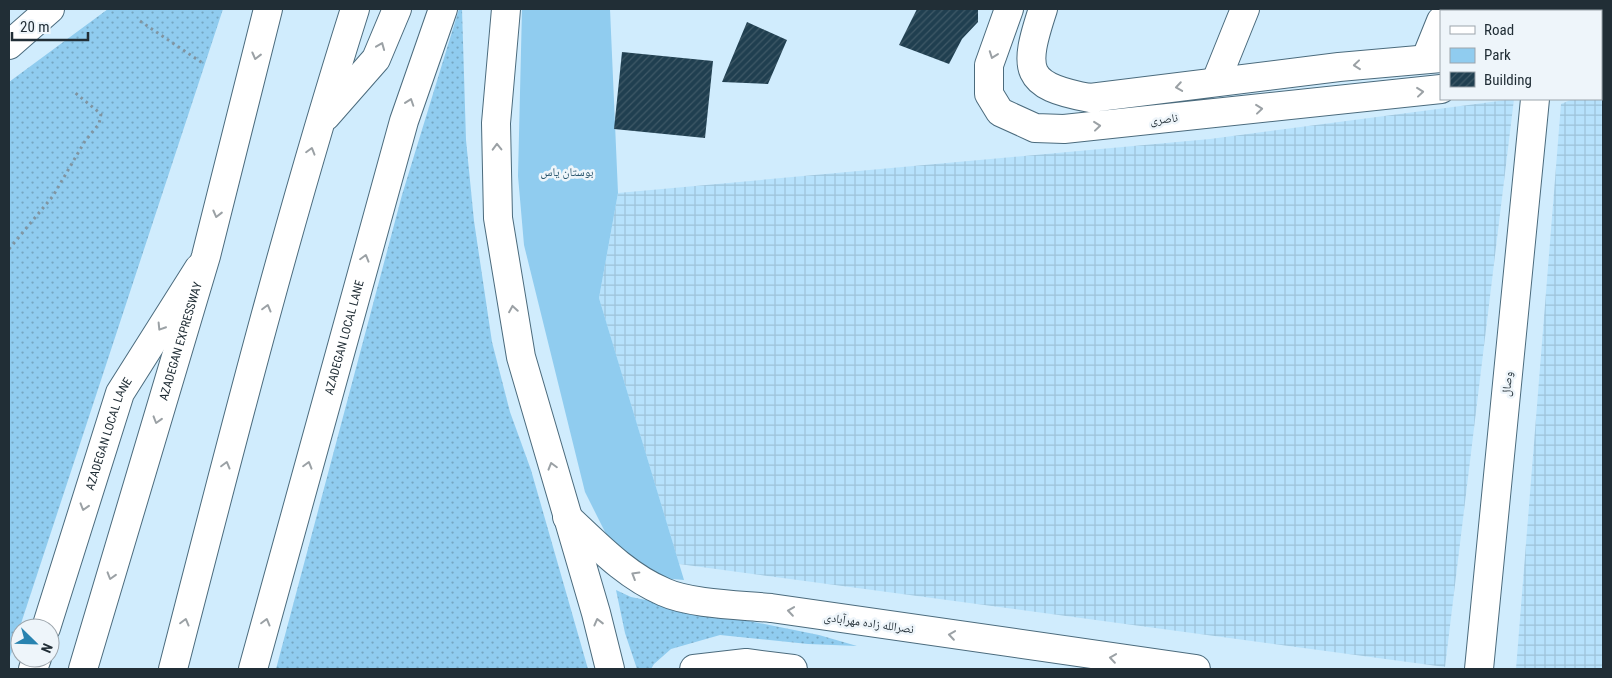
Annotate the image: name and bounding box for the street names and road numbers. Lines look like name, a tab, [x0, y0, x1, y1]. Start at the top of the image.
street label: ناصری	[1149, 111, 1179, 127]
street label: AZADEGAN LOCAL LANE	[322, 279, 367, 396]
street label: AZADEGAN EXPRESSWAY	[156, 280, 205, 402]
street label: وصال	[1499, 371, 1515, 397]
street label: AZADEGAN LOCAL LANE	[83, 375, 135, 492]
street label: نصرالله زاده مهرآبادی	[823, 610, 915, 637]

